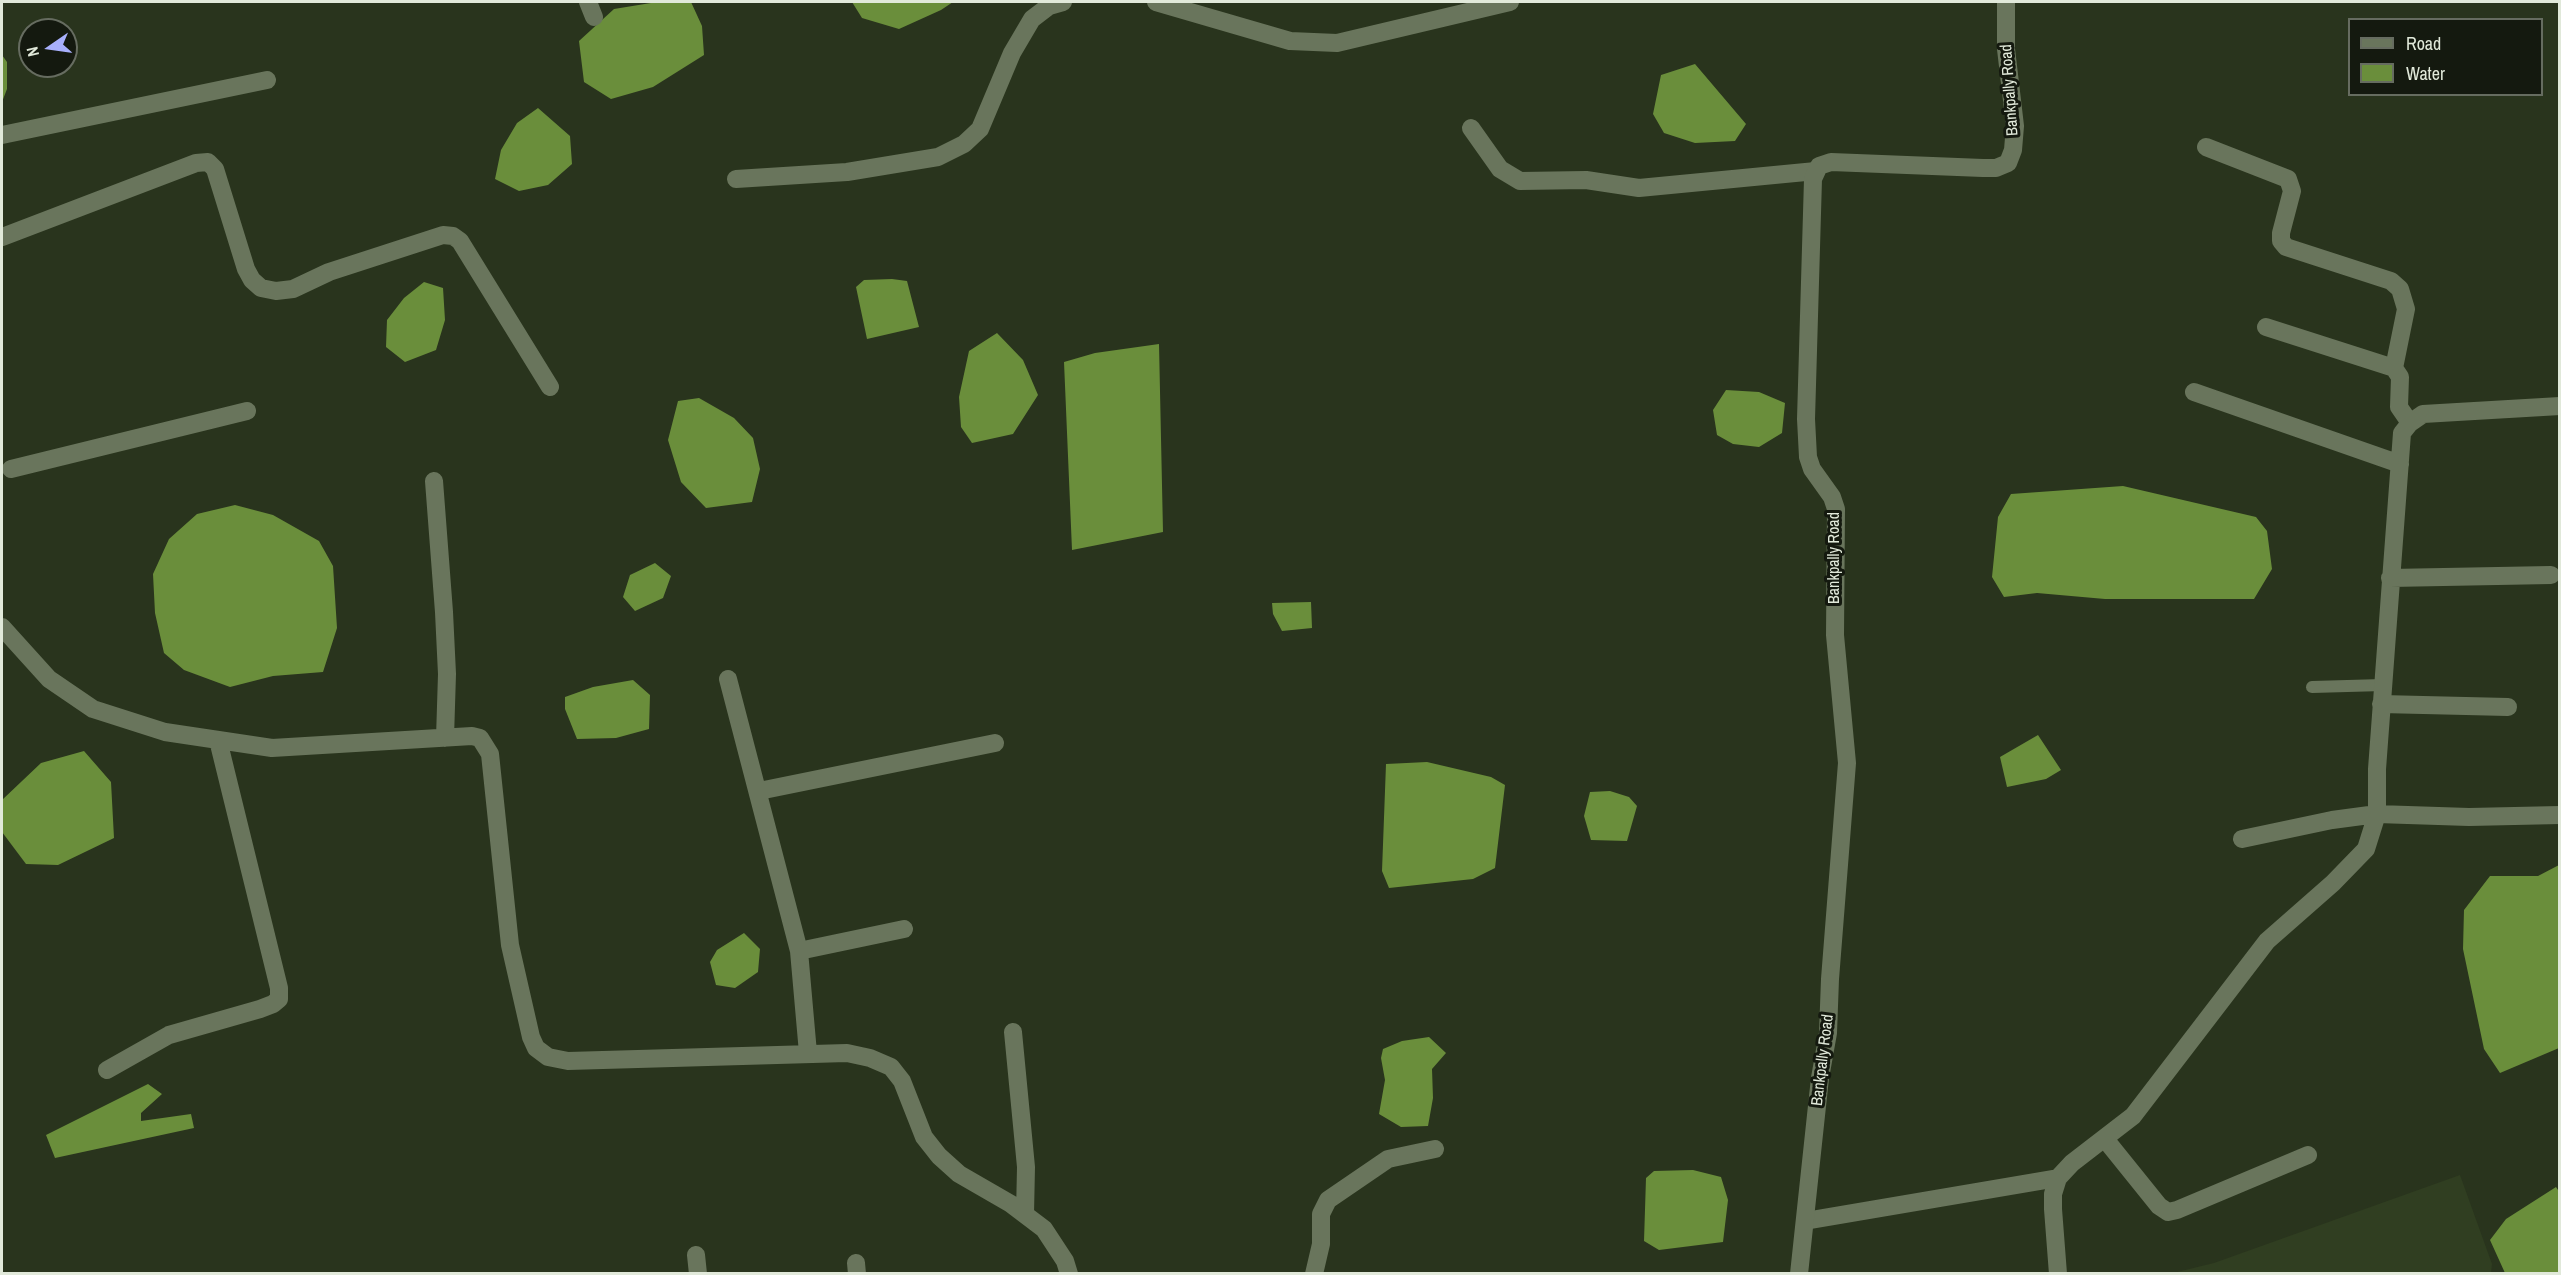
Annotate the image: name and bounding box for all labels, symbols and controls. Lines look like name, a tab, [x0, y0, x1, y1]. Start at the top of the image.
north arrow	[18, 18, 78, 78]
legend	[2348, 18, 2543, 96]
text: Road	[2406, 31, 2441, 56]
street label: Bankpally Road	[1997, 43, 2023, 137]
text: N	[21, 45, 44, 59]
text: Water	[2406, 61, 2445, 86]
street label: Bankpally Road	[1825, 512, 1845, 604]
street label: Bankpally Road	[1808, 1013, 1838, 1107]

